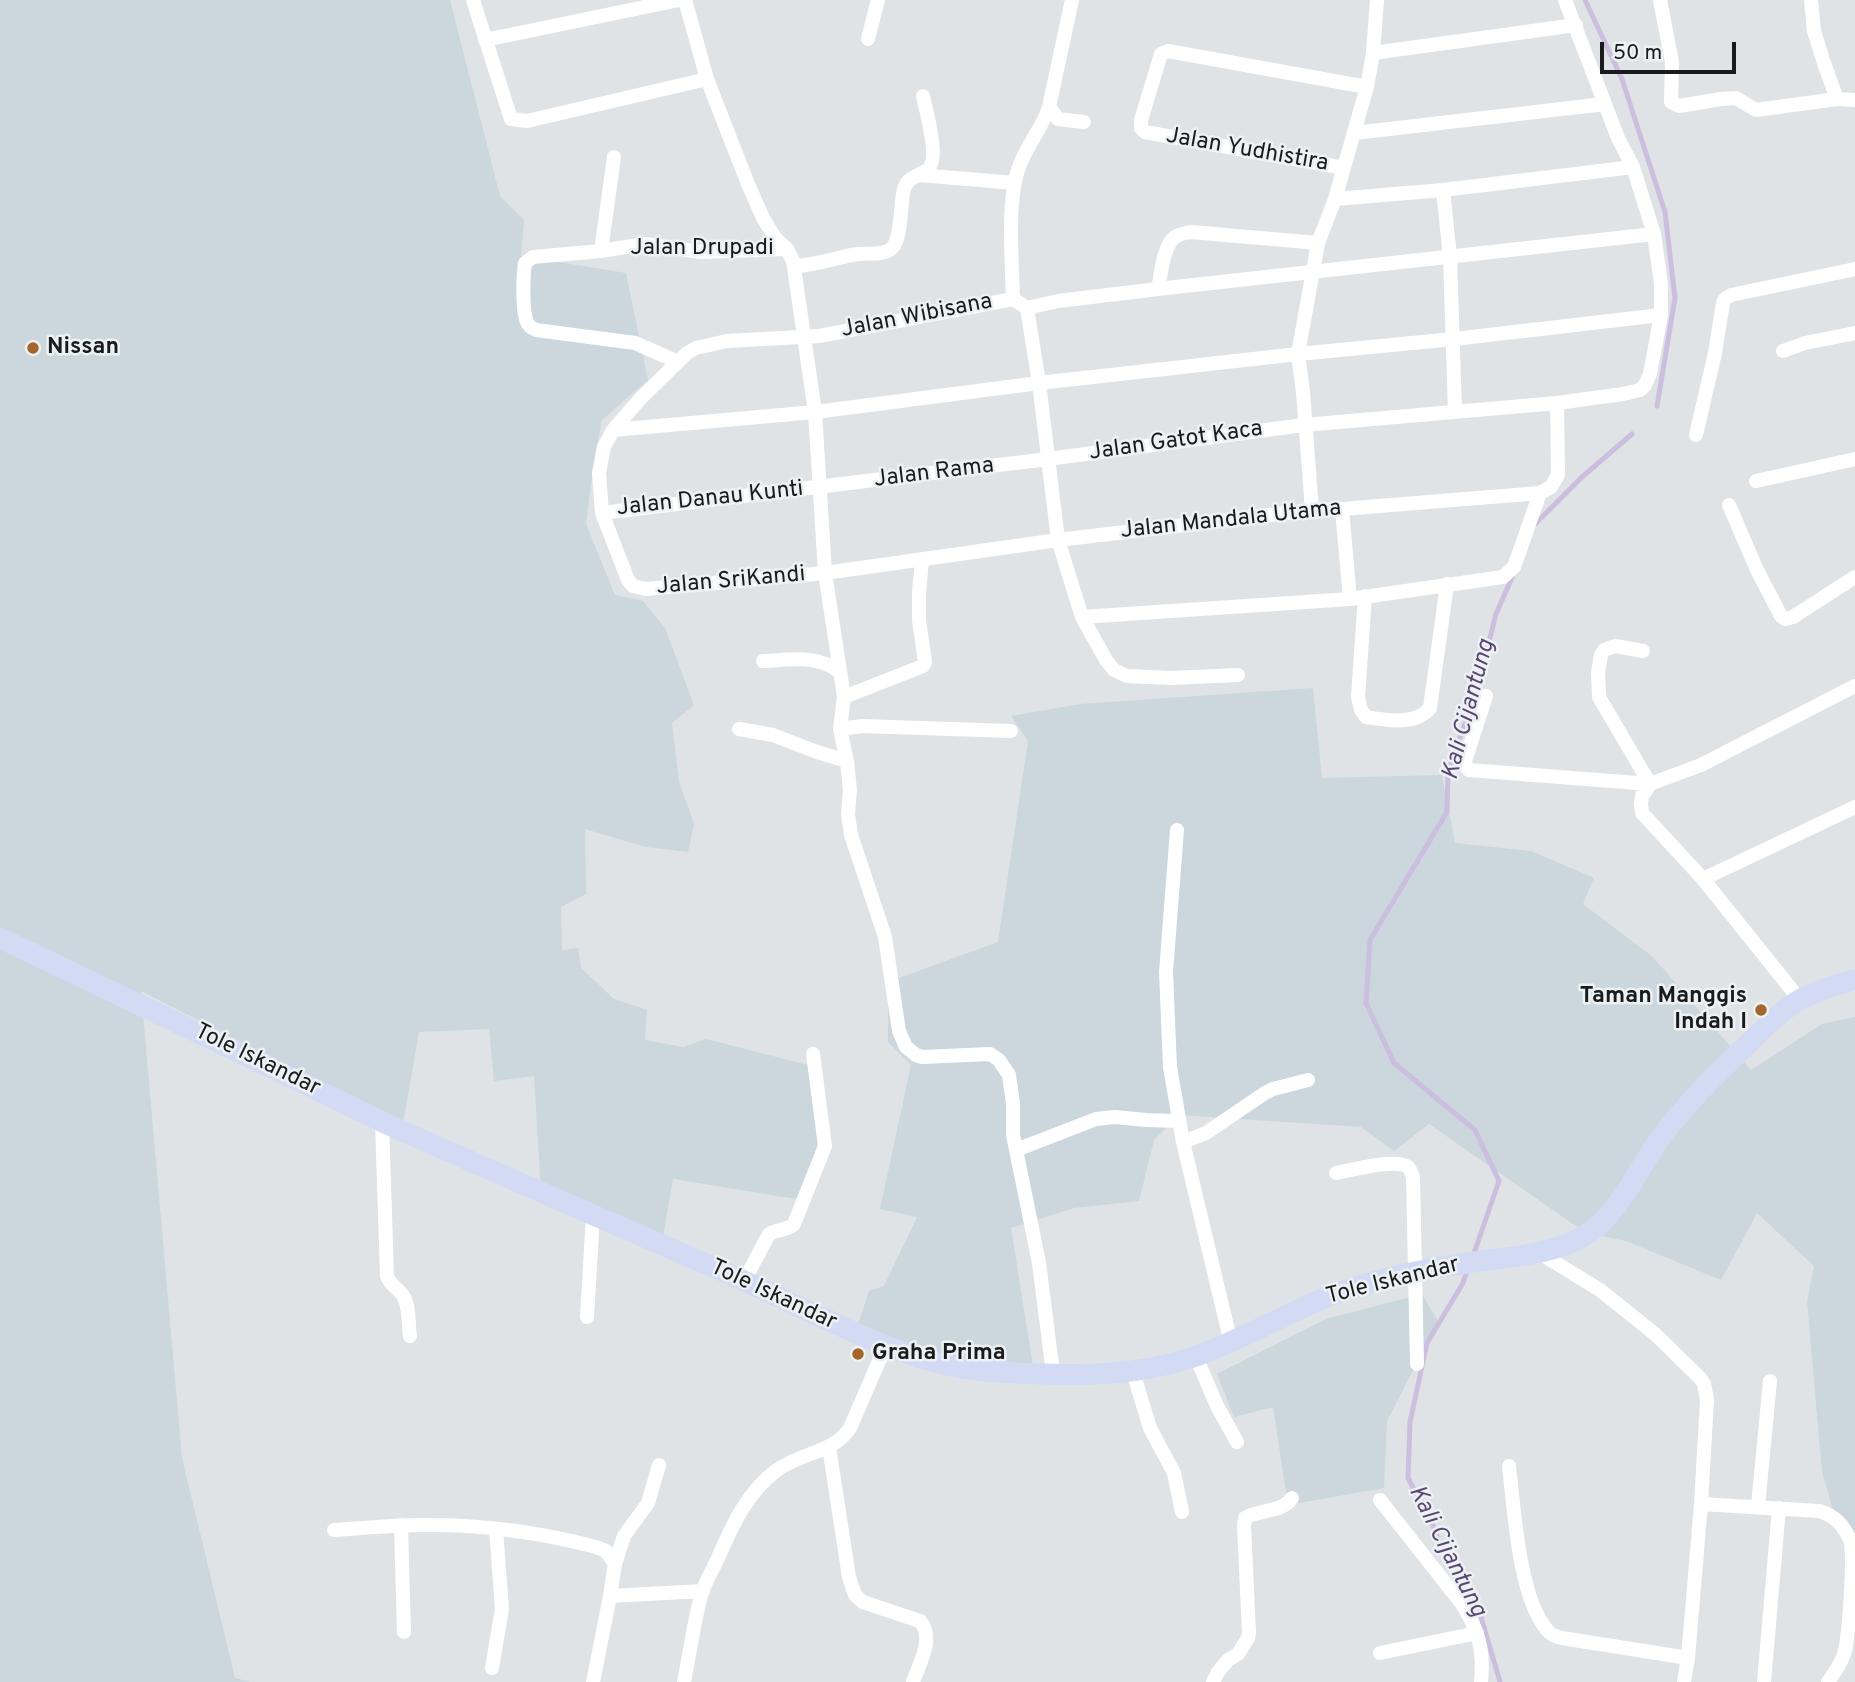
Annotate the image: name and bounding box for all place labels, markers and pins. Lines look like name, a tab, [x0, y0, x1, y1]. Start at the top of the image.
place label: Nissan	[47, 334, 119, 362]
marker: Nissan	[25, 340, 41, 356]
place label: Taman Manggis Indah I	[1580, 983, 1747, 1037]
marker: Taman Manggis Indah I	[1753, 1002, 1769, 1018]
place label: Graha Prima	[872, 1340, 1006, 1368]
marker: Graha Prima	[850, 1346, 866, 1362]

